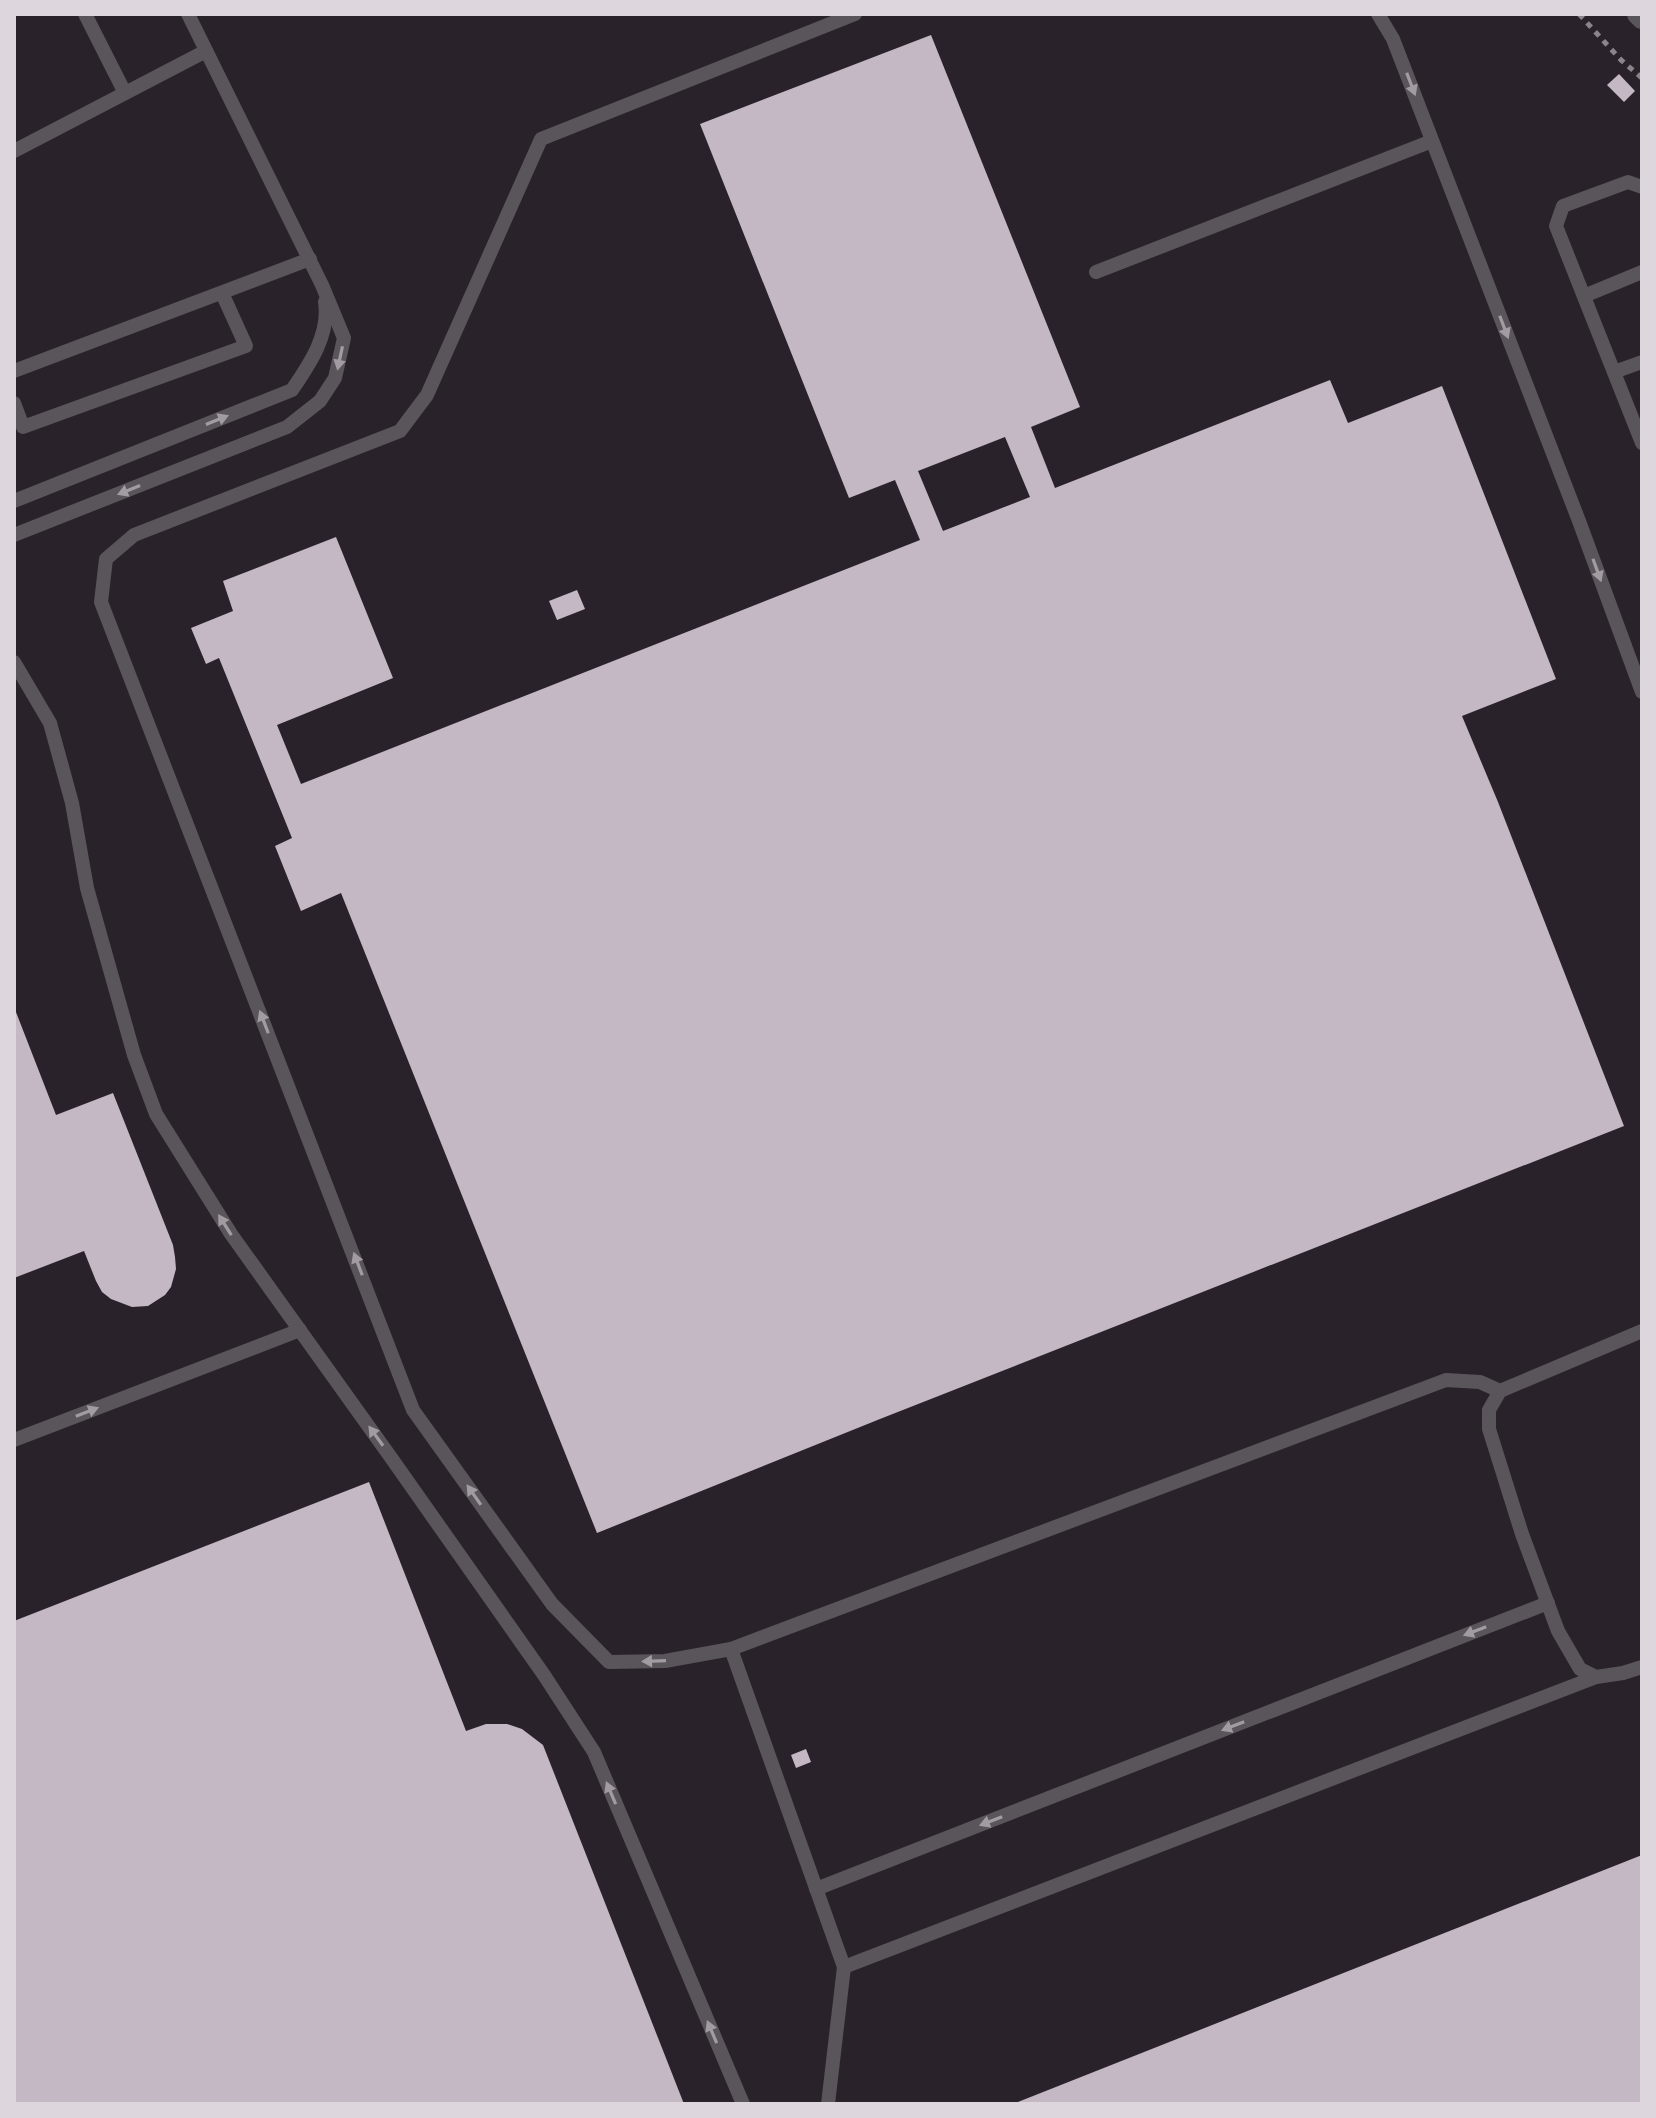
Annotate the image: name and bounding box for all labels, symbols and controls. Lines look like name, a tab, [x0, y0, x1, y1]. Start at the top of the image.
one-way arrow	[1405, 72, 1418, 96]
one-way arrow	[1498, 315, 1511, 339]
one-way arrow	[333, 346, 346, 371]
one-way arrow	[205, 413, 229, 426]
one-way arrow	[117, 483, 141, 496]
one-way arrow	[1591, 558, 1604, 582]
one-way arrow	[258, 1010, 271, 1034]
one-way arrow	[217, 1214, 232, 1235]
one-way arrow	[351, 1252, 364, 1276]
one-way arrow	[75, 1405, 99, 1418]
one-way arrow	[368, 1425, 384, 1447]
one-way arrow	[466, 1484, 482, 1506]
one-way arrow	[1463, 1625, 1487, 1638]
one-way arrow	[641, 1654, 666, 1667]
one-way arrow	[1221, 1720, 1245, 1733]
one-way arrow	[604, 1781, 617, 1805]
one-way arrow	[978, 1815, 1002, 1828]
one-way arrow	[706, 2020, 719, 2044]

